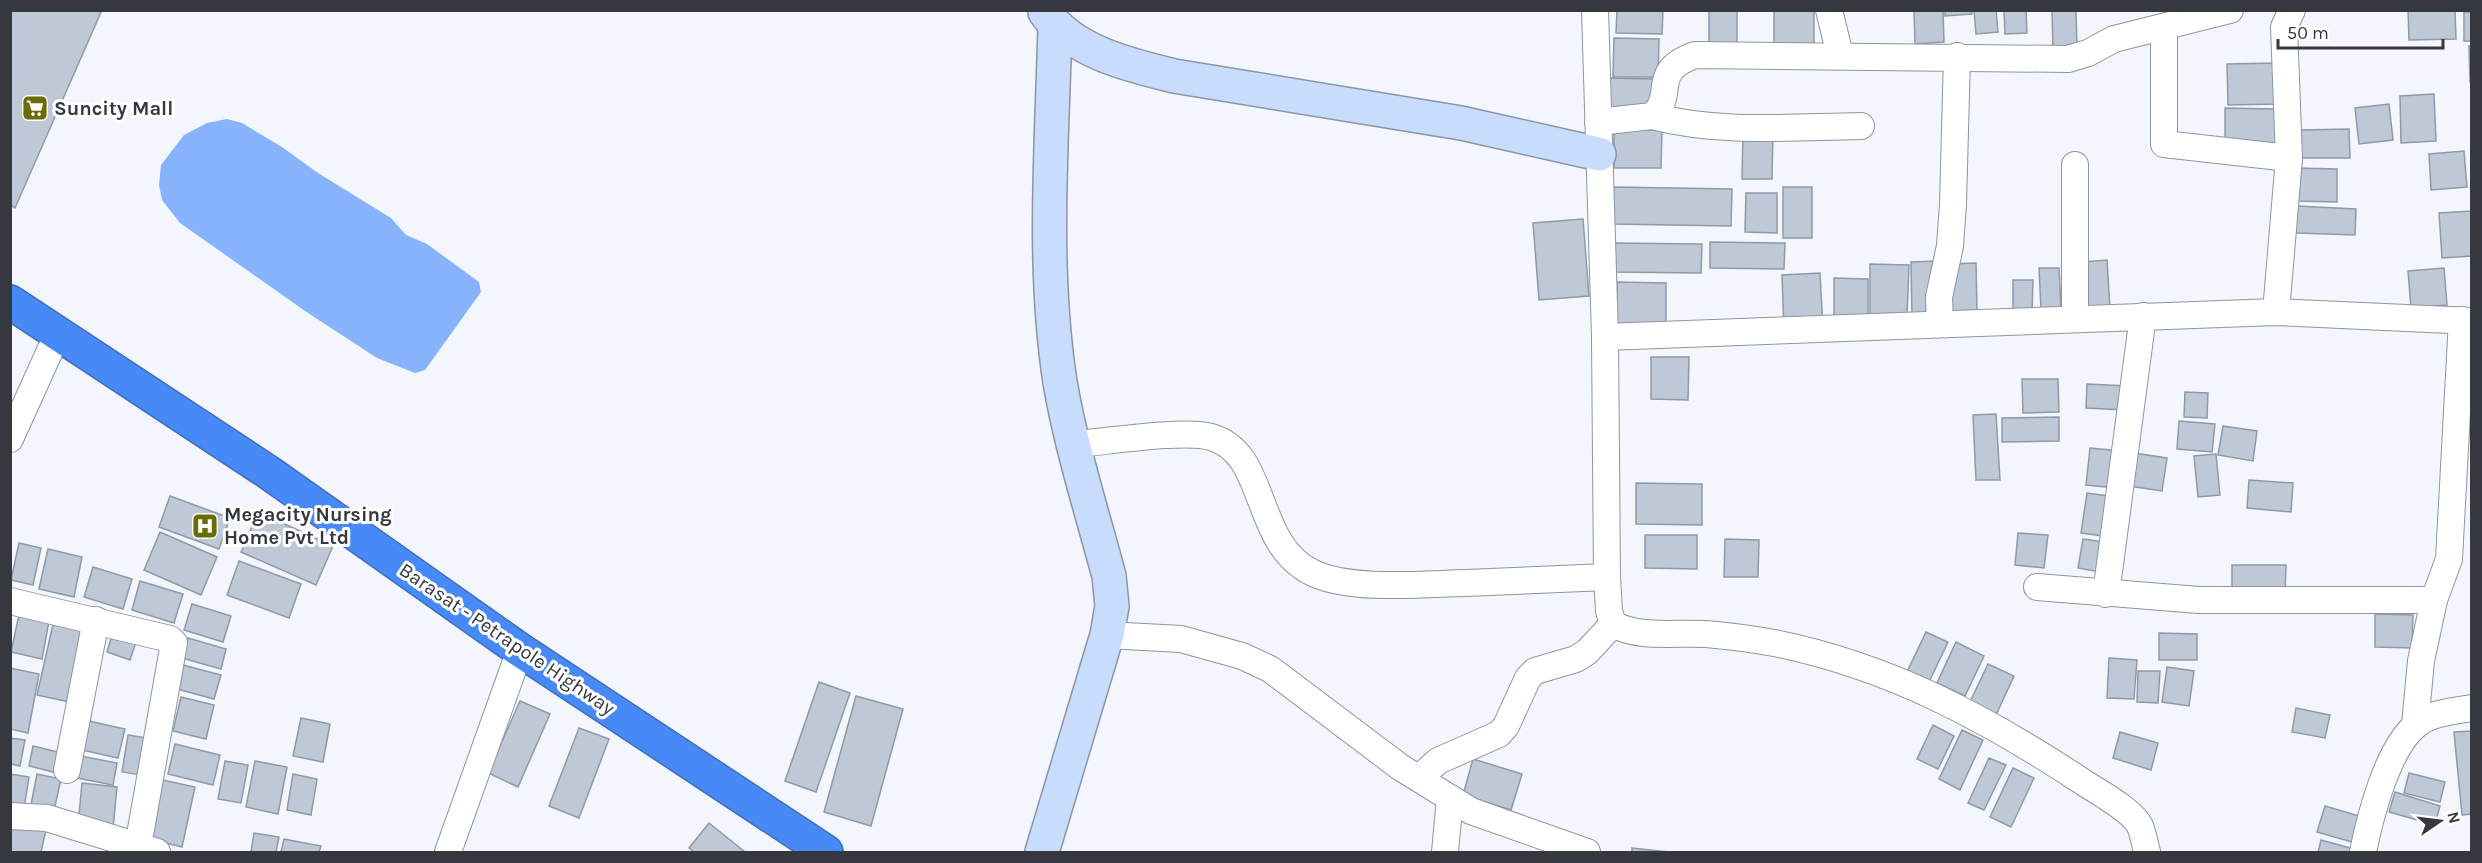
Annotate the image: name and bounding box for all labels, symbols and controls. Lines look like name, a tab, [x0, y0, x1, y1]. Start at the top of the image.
scale bar	[2278, 12, 2443, 50]
text: 50 m	[2287, 22, 2329, 44]
supermarket icon: Suncity Mall	[20, 93, 50, 123]
place label: Suncity Mall	[54, 97, 173, 120]
place label: Megacity Nursing Home Pvt Ltd	[224, 503, 392, 549]
hospital icon: Megacity Nursing Home Pvt Ltd	[190, 511, 220, 541]
street label: Barasat - Petrapole Highway	[395, 558, 619, 720]
north arrow	[2410, 791, 2470, 851]
text: N	[2443, 810, 2465, 825]

